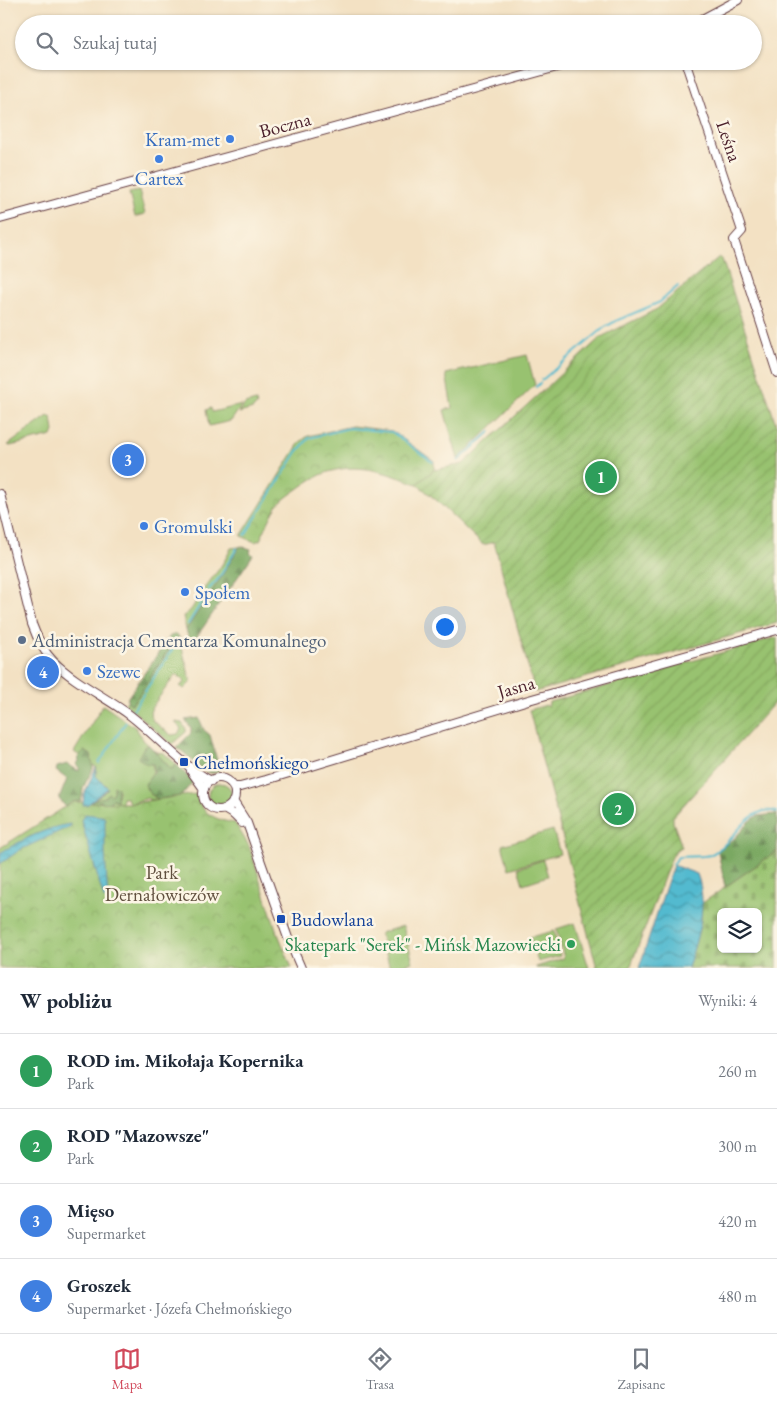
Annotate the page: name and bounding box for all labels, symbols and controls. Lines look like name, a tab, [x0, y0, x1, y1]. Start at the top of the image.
search box	[15, 15, 762, 70]
icon: search	[33, 29, 61, 57]
text: Szukaj tutaj	[73, 30, 157, 55]
street label: Boczna	[256, 106, 314, 144]
street label: Leśna	[710, 117, 748, 165]
place label: Kram-met	[145, 127, 220, 152]
marker: Kram-met	[224, 133, 236, 145]
marker: Cartex	[153, 153, 165, 165]
place label: Cartex	[135, 166, 184, 191]
pin: 3	[112, 441, 144, 479]
pin: 1	[585, 458, 617, 496]
place label: Gromulski	[154, 514, 233, 539]
marker: Gromulski	[138, 520, 150, 532]
place label: Społem	[195, 580, 251, 605]
marker: Społem	[179, 586, 191, 598]
your location	[432, 614, 458, 640]
place label: Administracja Cmentarza Komunalnego	[31, 628, 326, 653]
marker: Administracja Cmentarza Komunalnego	[16, 634, 28, 646]
pin: 4	[27, 653, 59, 691]
place label: Szewc	[97, 659, 141, 684]
marker: Szewc	[81, 665, 93, 677]
street label: Jasna	[492, 670, 538, 705]
place label: Chełmońskiego	[194, 750, 309, 775]
marker: Chełmońskiego	[178, 756, 190, 768]
pin: 2	[602, 790, 634, 828]
park label: Park Dernałowiczów	[105, 860, 220, 907]
place label: Budowlana	[291, 907, 374, 932]
map controls	[717, 908, 762, 953]
button: layers	[717, 908, 762, 953]
marker: Budowlana	[275, 913, 287, 925]
place label: Skatepark "Serek" - Mińsk Mazowiecki	[285, 932, 561, 957]
marker: Skatepark "Serek" - Mińsk Mazowiecki	[565, 938, 577, 950]
text: W pobliżu	[20, 987, 112, 1014]
text: Wyniki: 4	[698, 990, 757, 1011]
text: ROD im. Mikołaja Kopernika	[67, 1048, 303, 1073]
text: 1	[32, 1061, 40, 1082]
text: 260 m	[718, 1061, 757, 1082]
text: Park	[67, 1073, 94, 1094]
text: ROD "Mazowsze"	[67, 1123, 209, 1148]
text: 2	[32, 1136, 40, 1157]
text: 300 m	[718, 1136, 757, 1157]
text: Park	[67, 1148, 94, 1169]
text: Mięso	[67, 1198, 114, 1223]
text: 3	[32, 1211, 40, 1232]
text: 420 m	[718, 1211, 757, 1232]
text: Supermarket	[67, 1223, 146, 1244]
text: Groszek	[67, 1273, 131, 1298]
text: 4	[32, 1286, 40, 1307]
text: 480 m	[718, 1286, 757, 1307]
text: Supermarket · Józefa Chełmońskiego	[67, 1298, 292, 1319]
tab: Mapa	[112, 1345, 142, 1393]
tab: Trasa	[366, 1345, 394, 1393]
tab: Zapisane	[618, 1345, 665, 1393]

